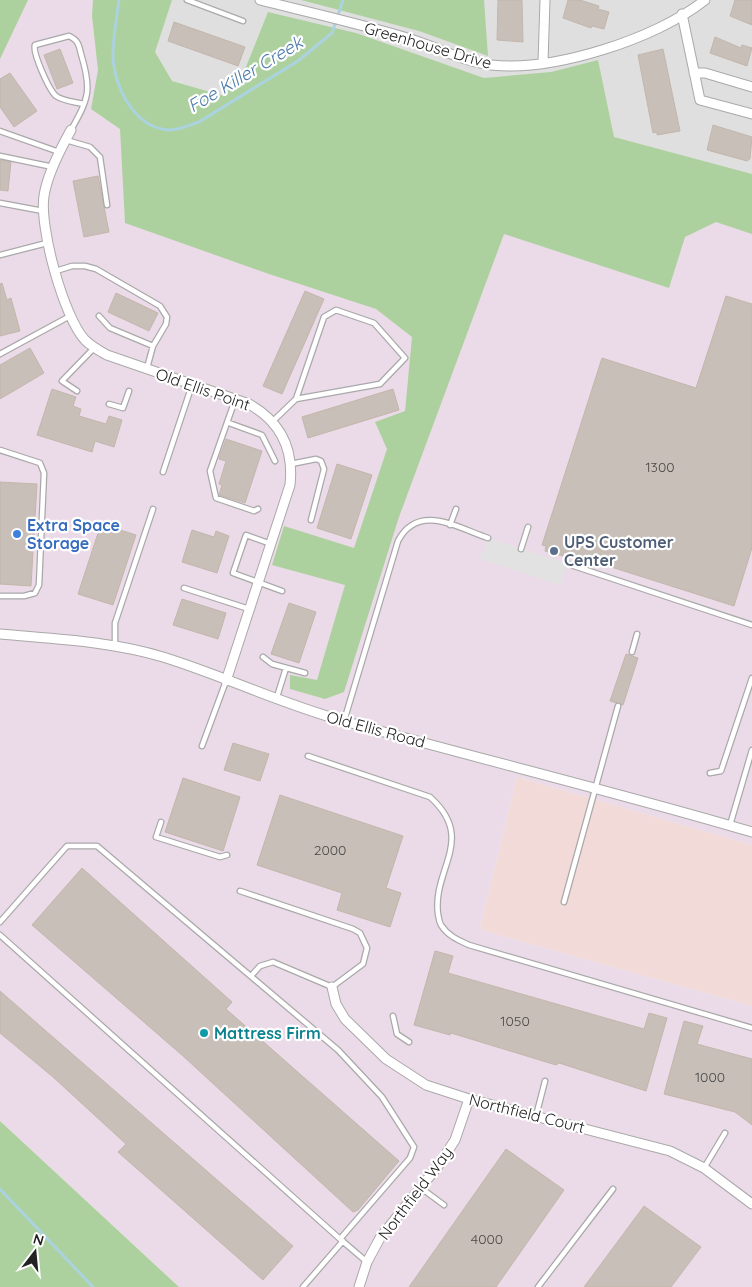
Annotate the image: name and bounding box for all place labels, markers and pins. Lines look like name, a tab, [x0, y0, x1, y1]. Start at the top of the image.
place label: Extra Space Storage	[27, 515, 120, 553]
marker: Extra Space Storage	[11, 528, 23, 540]
place label: UPS Customer Center	[564, 532, 674, 570]
marker: UPS Customer Center	[548, 545, 560, 557]
place label: Mattress Firm	[214, 1023, 321, 1043]
marker: Mattress Firm	[198, 1027, 210, 1039]

